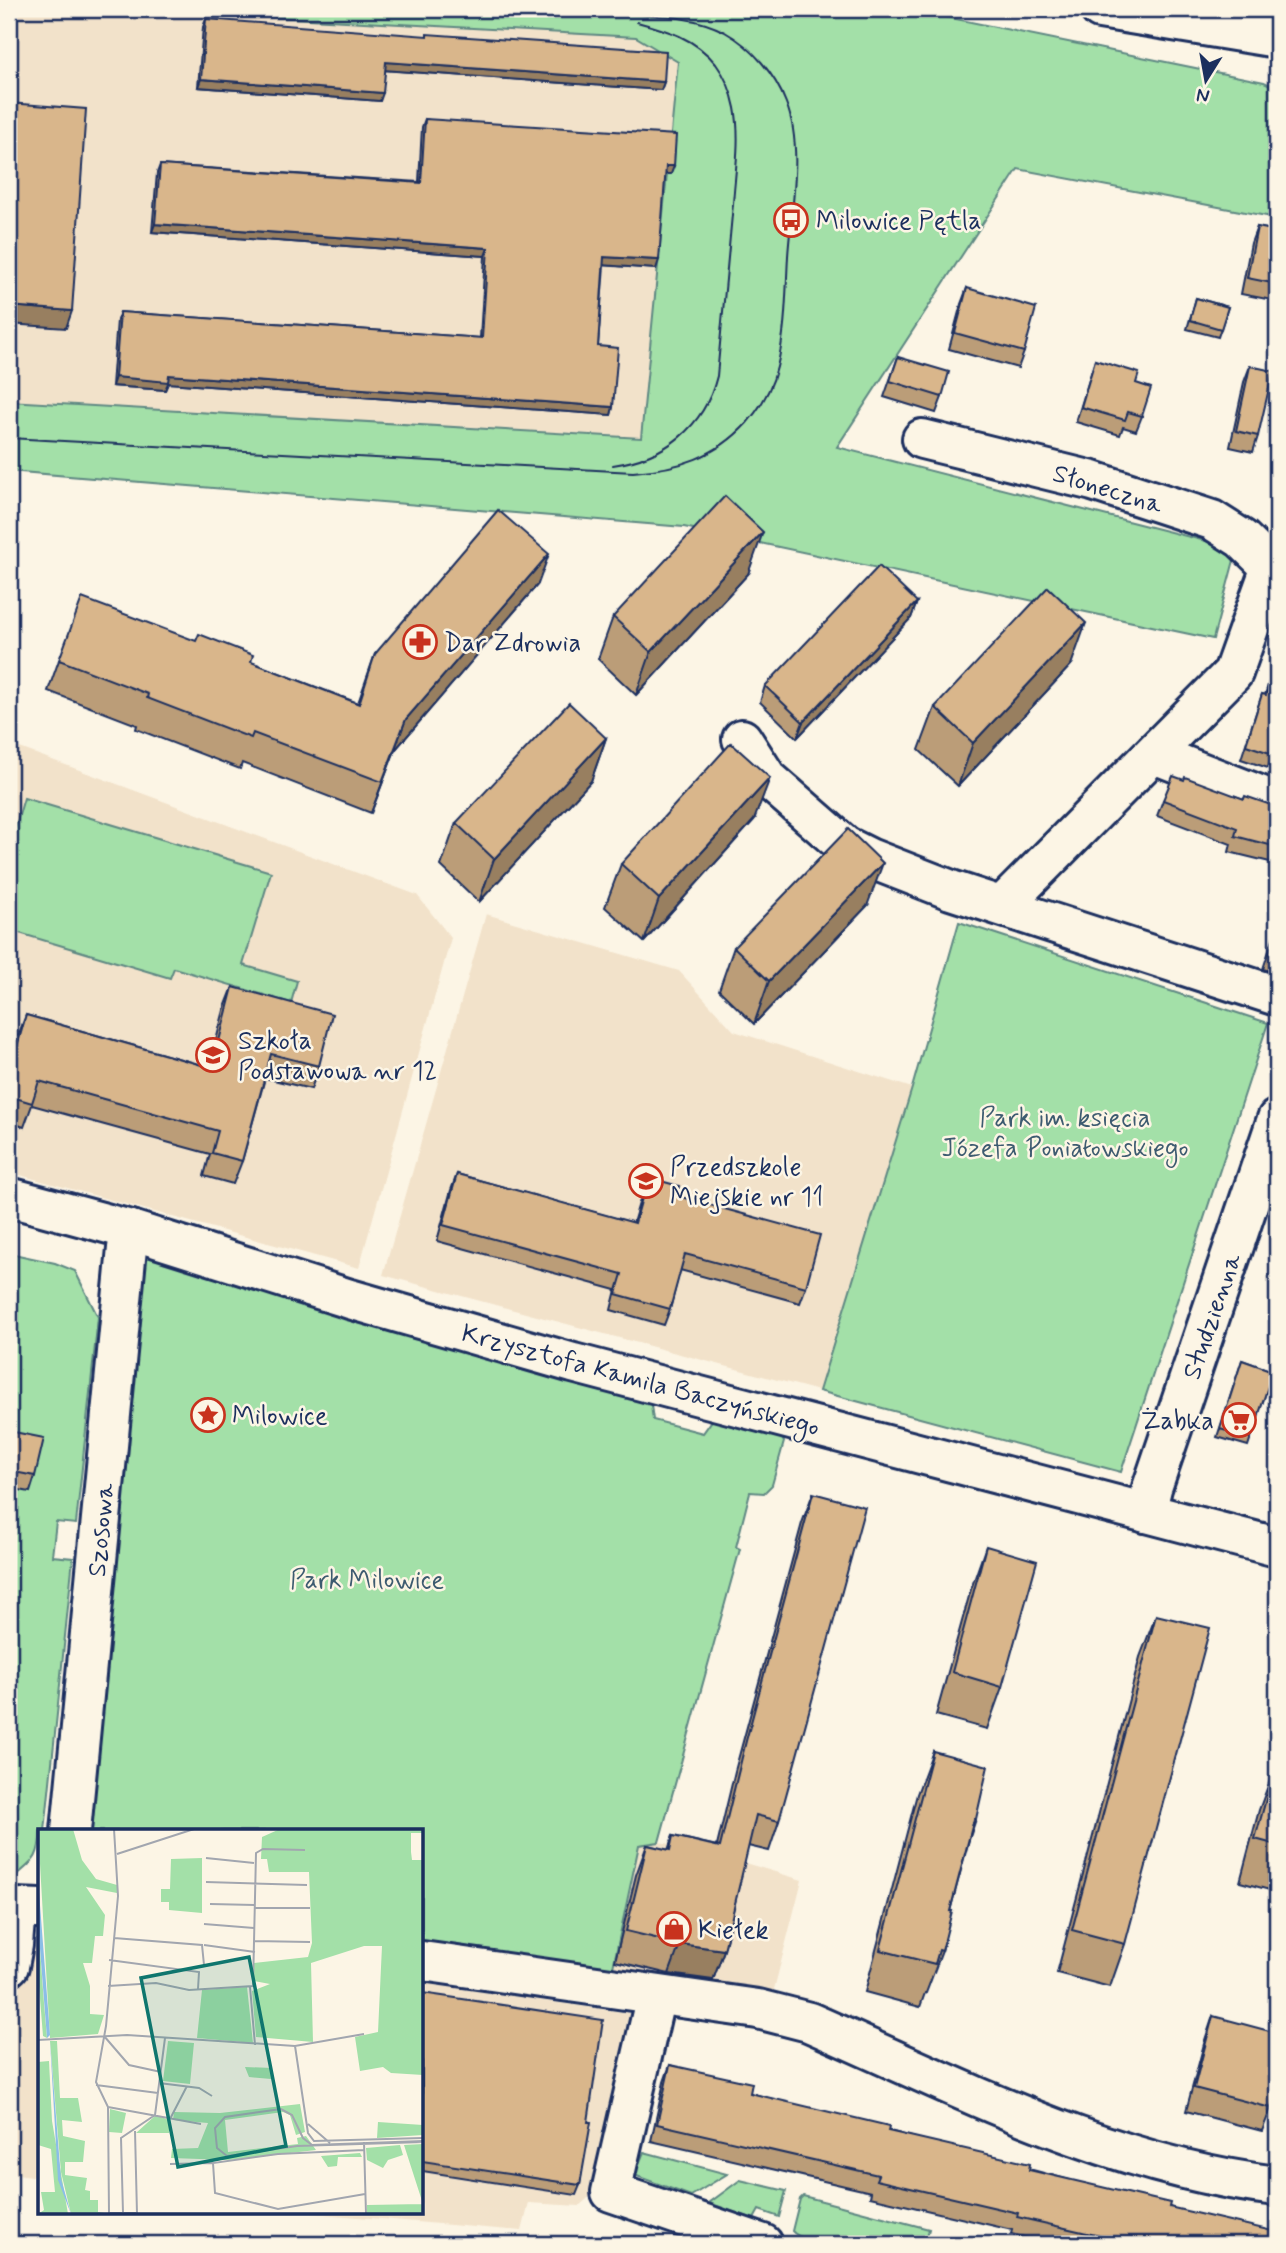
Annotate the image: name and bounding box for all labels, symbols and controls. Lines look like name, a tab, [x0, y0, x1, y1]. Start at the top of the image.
north arrow	[1170, 46, 1240, 116]
text: N	[1194, 82, 1212, 109]
bus stop icon: Milowice Pętla	[772, 201, 810, 239]
place label: Milowice Pętla	[816, 205, 982, 239]
street label: Słoneczna	[1048, 457, 1167, 523]
pharmacy icon: Dar Zdrowia	[401, 623, 439, 661]
place label: Dar Zdrowia	[444, 627, 581, 661]
place label: Szkoła Podstawowa nr 12	[238, 1025, 437, 1089]
school or university icon: Szkoła Podstawowa nr 12	[194, 1036, 232, 1074]
park label: Park im. księcia Józefa Poniatowskiego	[942, 1102, 1188, 1168]
place label: Przedszkole Miejskie nr 11	[670, 1151, 823, 1215]
school or university icon: Przedszkole Miejskie nr 11	[627, 1162, 665, 1200]
street label: Studzienna	[1175, 1249, 1250, 1384]
street label: Krzysztofa Kamila Baczyńskiego	[457, 1317, 823, 1447]
place icon: Milowice	[189, 1396, 227, 1434]
place label: Milowice	[232, 1400, 328, 1434]
supermarket icon: Żabka	[1220, 1401, 1258, 1439]
place label: Żabka	[1141, 1405, 1214, 1439]
street label: Szosowa	[81, 1481, 123, 1578]
park label: Park Milowice	[290, 1564, 444, 1598]
inset map	[38, 1829, 424, 2214]
shop icon: Kiełek	[655, 1910, 693, 1948]
place label: Kiełek	[698, 1914, 769, 1948]

